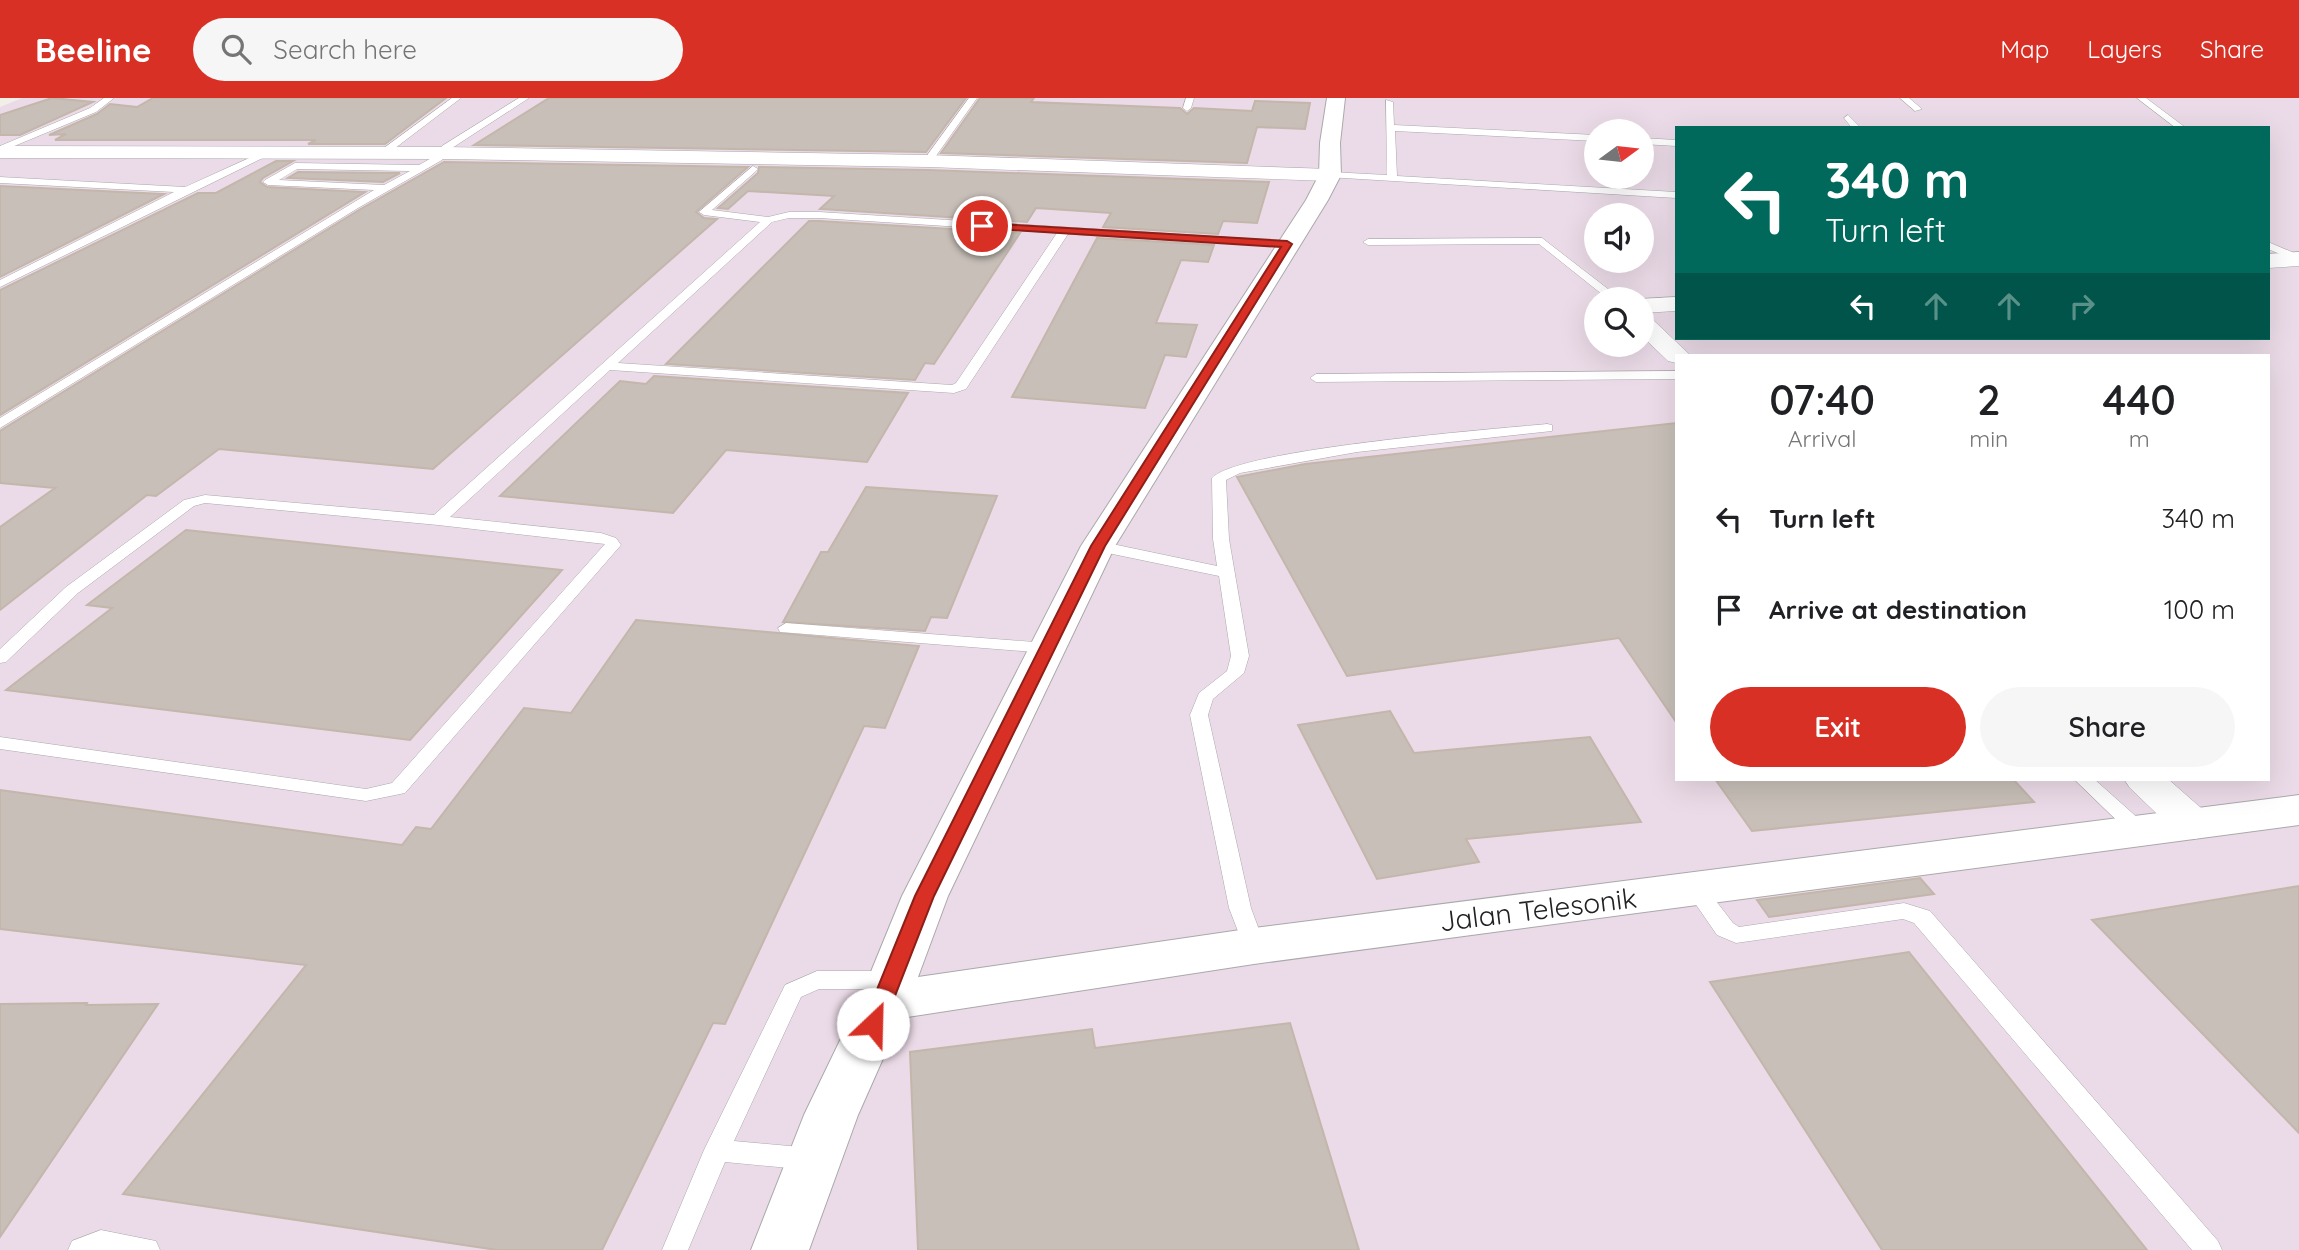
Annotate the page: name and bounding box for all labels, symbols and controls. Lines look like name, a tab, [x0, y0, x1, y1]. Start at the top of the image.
search box	[193, 18, 683, 81]
text: Beeline	[35, 29, 151, 70]
icon: search	[217, 30, 255, 68]
text: Search here	[273, 33, 417, 66]
text: Map	[2000, 34, 2049, 64]
text: Layers	[2087, 34, 2162, 64]
text: Share	[2200, 34, 2264, 64]
north arrow	[1584, 119, 1654, 189]
map controls	[1584, 119, 1654, 357]
text: 340 m	[1825, 149, 1969, 210]
icon: left	[1710, 154, 1801, 245]
pin	[952, 196, 1012, 256]
button: sound	[1584, 203, 1654, 273]
icon: arrive	[963, 207, 1001, 245]
text: Turn left	[1825, 210, 1946, 250]
button: search	[1584, 287, 1654, 357]
icon: left	[1844, 287, 1882, 325]
icon: ahead	[1917, 287, 1955, 325]
icon: ahead	[1990, 287, 2028, 325]
icon: right	[2063, 287, 2101, 325]
text: 07:40	[1769, 373, 1875, 426]
text: 2	[1977, 373, 2001, 426]
text: 440	[2103, 373, 2176, 426]
text: Arrival	[1788, 424, 1857, 453]
text: min	[1969, 424, 2008, 453]
text: m	[2129, 424, 2150, 453]
icon: left	[1710, 500, 1748, 538]
text: Turn left	[1769, 502, 1876, 535]
text: 340 m	[2161, 502, 2235, 535]
icon: arrive	[1710, 591, 1748, 629]
text: Arrive at destination	[1769, 593, 2027, 626]
text: 100 m	[2164, 593, 2235, 626]
button: Exit	[1710, 687, 1966, 767]
button: Share	[1980, 687, 2235, 767]
street label: Jalan Telesonik	[1437, 880, 1639, 938]
position arrow	[836, 987, 910, 1061]

